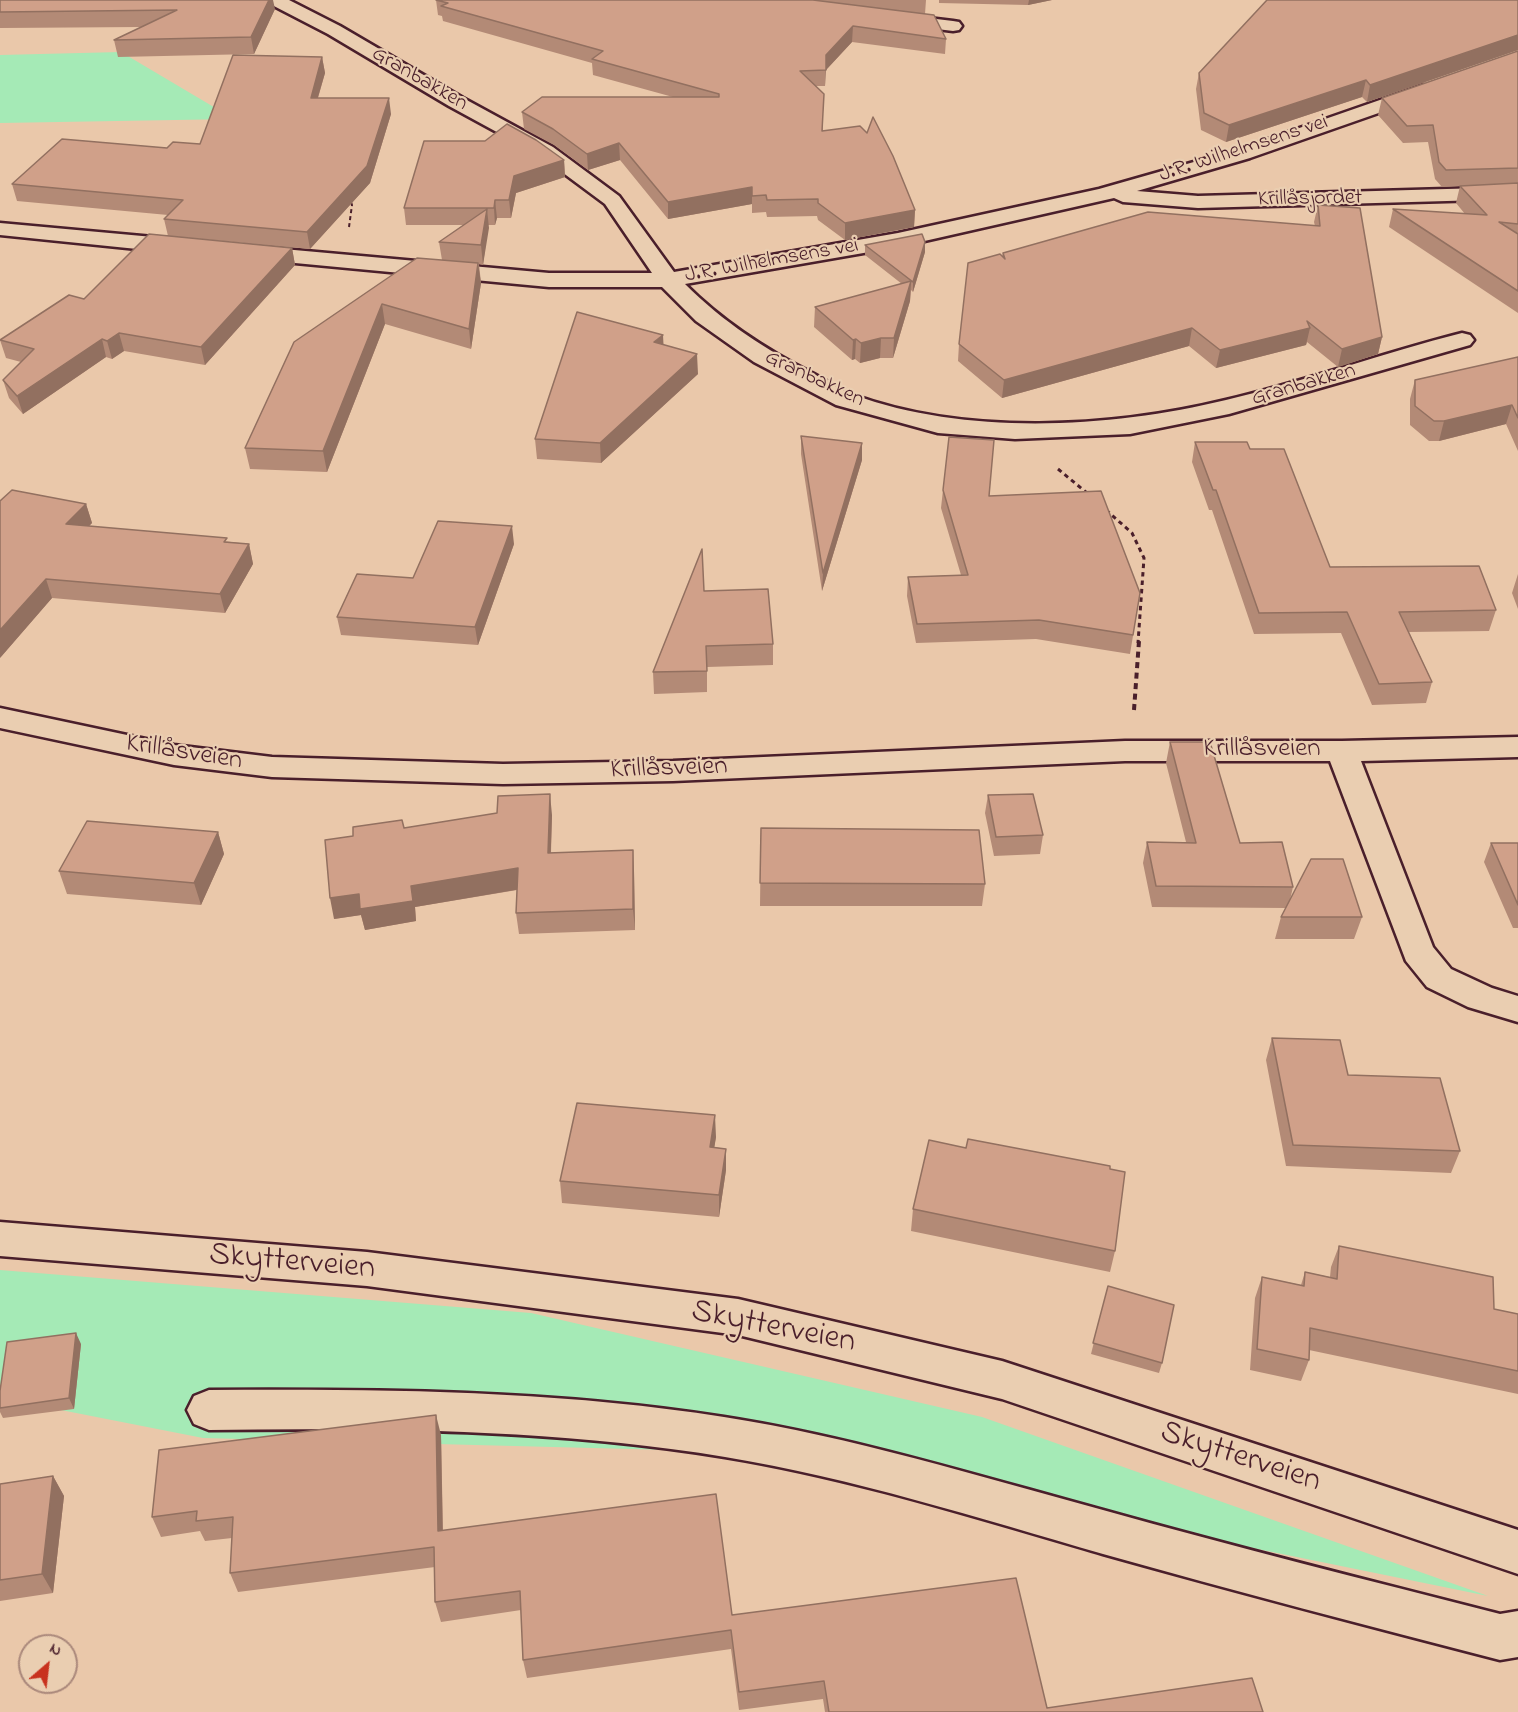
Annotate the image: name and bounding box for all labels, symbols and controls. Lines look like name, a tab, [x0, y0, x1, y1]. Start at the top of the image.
street label: Granbakken	[366, 42, 472, 118]
street label: J.R. Wilhelmsens vei	[1156, 110, 1332, 190]
street label: Krillåsjordet	[1258, 186, 1362, 214]
street label: J.R. Wilhelmsens vei	[683, 234, 861, 290]
street label: Granbakken	[760, 345, 868, 415]
street label: Granbakken	[1249, 359, 1359, 413]
street label: Krillåsveien	[124, 729, 244, 779]
street label: Krillåsveien	[1203, 735, 1321, 767]
street label: Krillåsveien	[610, 752, 728, 788]
street label: Skytterveien	[207, 1237, 377, 1291]
street label: Skytterveien	[687, 1294, 859, 1364]
street label: Skytterveien	[1155, 1414, 1325, 1504]
north arrow	[18, 1634, 78, 1694]
text: N	[45, 1637, 66, 1663]

